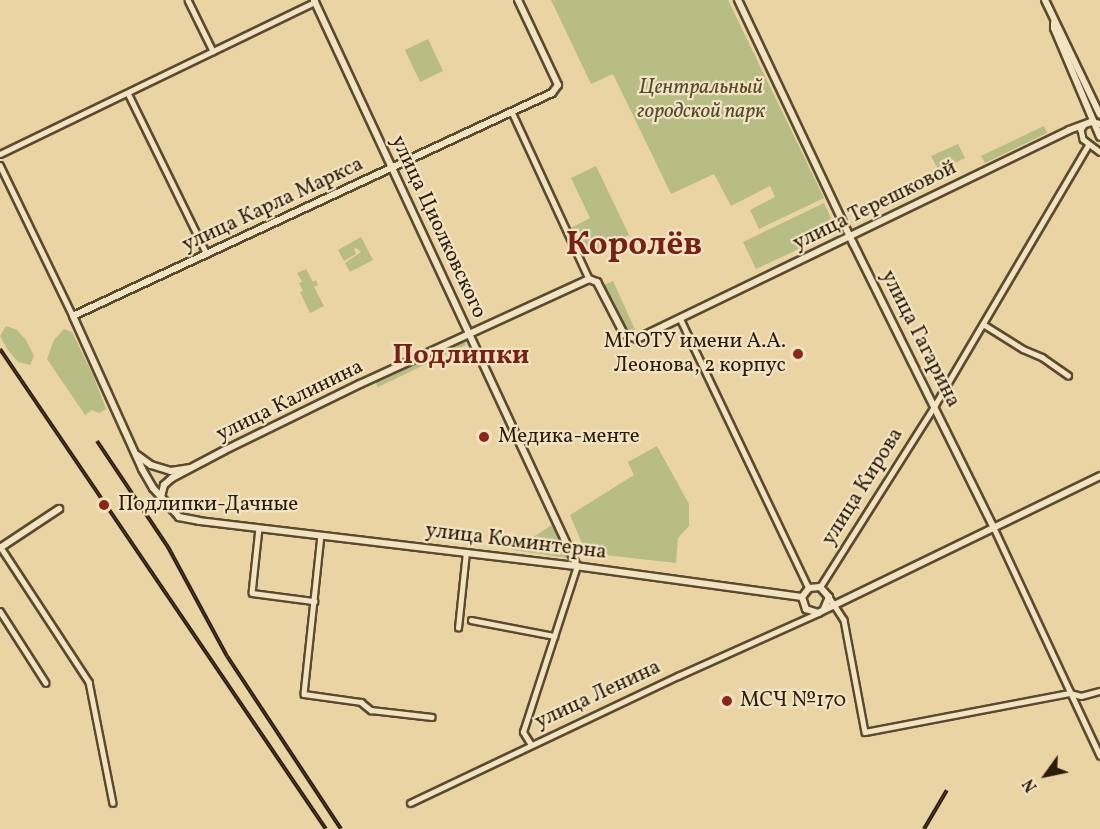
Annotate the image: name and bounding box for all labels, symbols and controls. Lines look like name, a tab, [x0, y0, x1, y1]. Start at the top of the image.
park label: Центральный городской парк	[637, 75, 765, 125]
street label: улица Циолковского	[385, 132, 491, 322]
street label: улица Карла Маркса	[178, 152, 368, 258]
street label: улица Терешковой	[789, 155, 961, 257]
district label: Королёв	[566, 227, 702, 267]
street label: улица Гагарина	[875, 266, 965, 412]
place label: МГОТУ имени А.А. Леонова, 2 корпус	[603, 329, 786, 379]
district label: Подлипки	[393, 341, 529, 373]
marker: МГОТУ имени А.А. Леонова, 2 корпус	[791, 347, 805, 361]
street label: улица Калинина	[212, 355, 368, 447]
place label: Медика-менте	[498, 424, 640, 450]
street label: улица Кирова	[817, 424, 909, 550]
marker: Медика-менте	[475, 428, 493, 446]
place label: Подлипки-Дачные	[118, 492, 298, 518]
marker: Подлипки-Дачные	[95, 496, 113, 514]
street label: улица Коминтерна	[424, 518, 608, 566]
street label: улица Ленина	[531, 655, 665, 735]
place label: МСЧ №170	[740, 688, 846, 714]
marker: МСЧ №170	[718, 692, 736, 710]
north arrow	[1016, 745, 1076, 805]
text: N	[1019, 774, 1043, 796]

